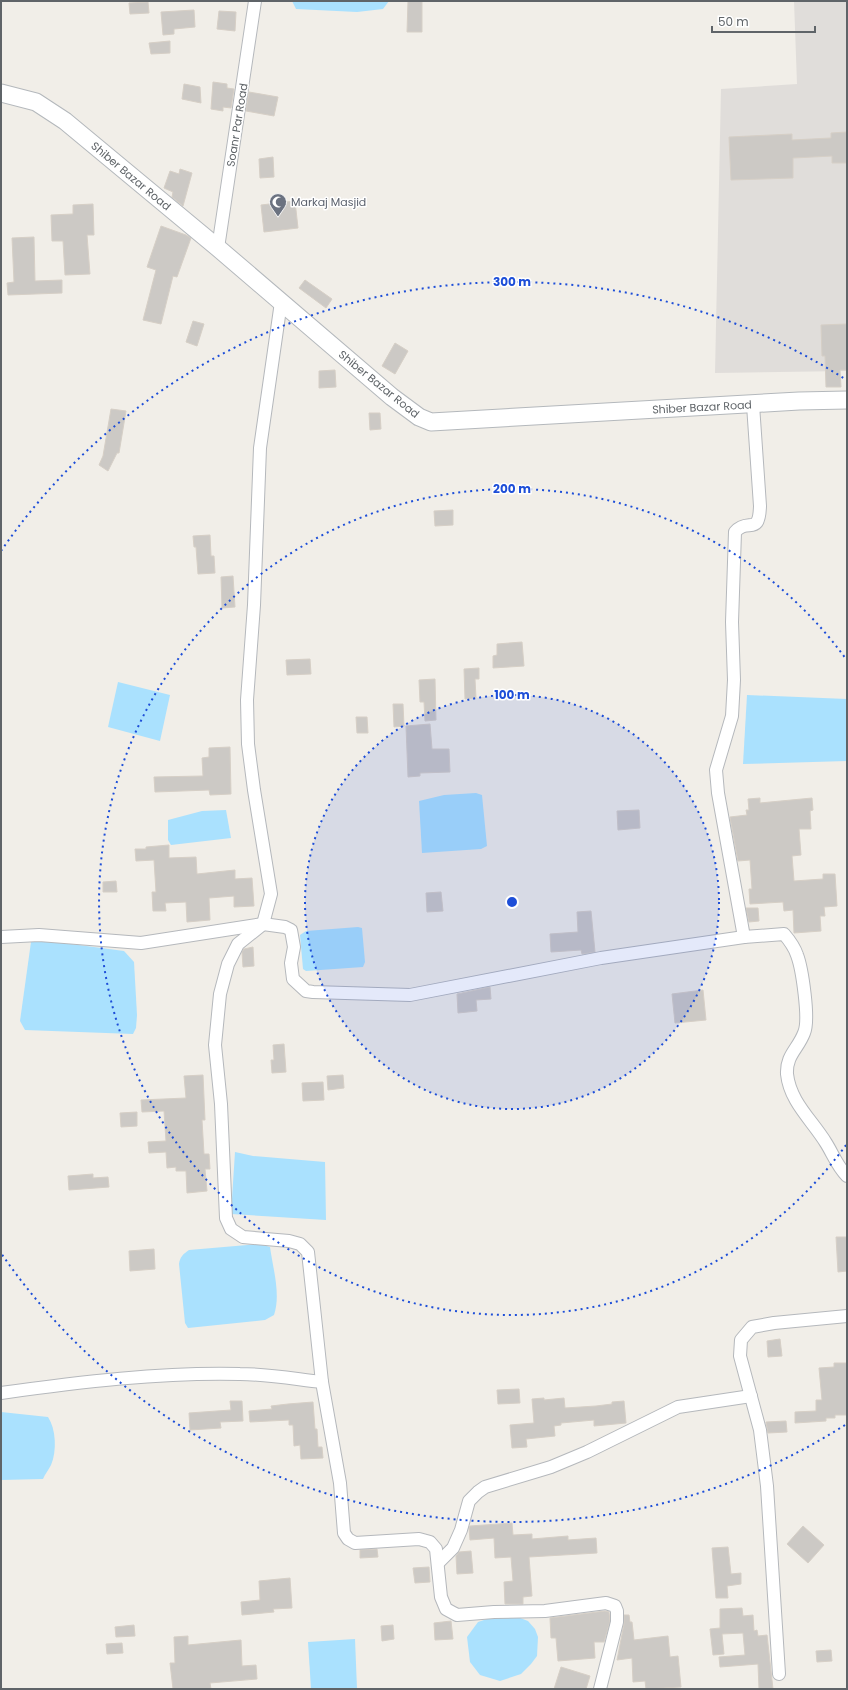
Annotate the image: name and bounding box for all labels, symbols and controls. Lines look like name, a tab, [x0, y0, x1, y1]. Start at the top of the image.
scale bar	[712, 8, 815, 34]
text: 50 m	[718, 13, 749, 30]
street label: Soanr Par Road	[222, 82, 252, 168]
street label: Shiber Bazar Road	[88, 138, 174, 214]
mosque icon: Markaj Masjid	[268, 192, 288, 217]
place label: Markaj Masjid	[291, 194, 366, 210]
text: 300 m	[493, 273, 531, 290]
street label: Shiber Bazar Road	[335, 346, 423, 422]
street label: Shiber Bazar Road	[652, 396, 752, 418]
text: 200 m	[493, 480, 531, 497]
text: 100 m	[494, 686, 530, 703]
centre of rings	[505, 895, 519, 909]

